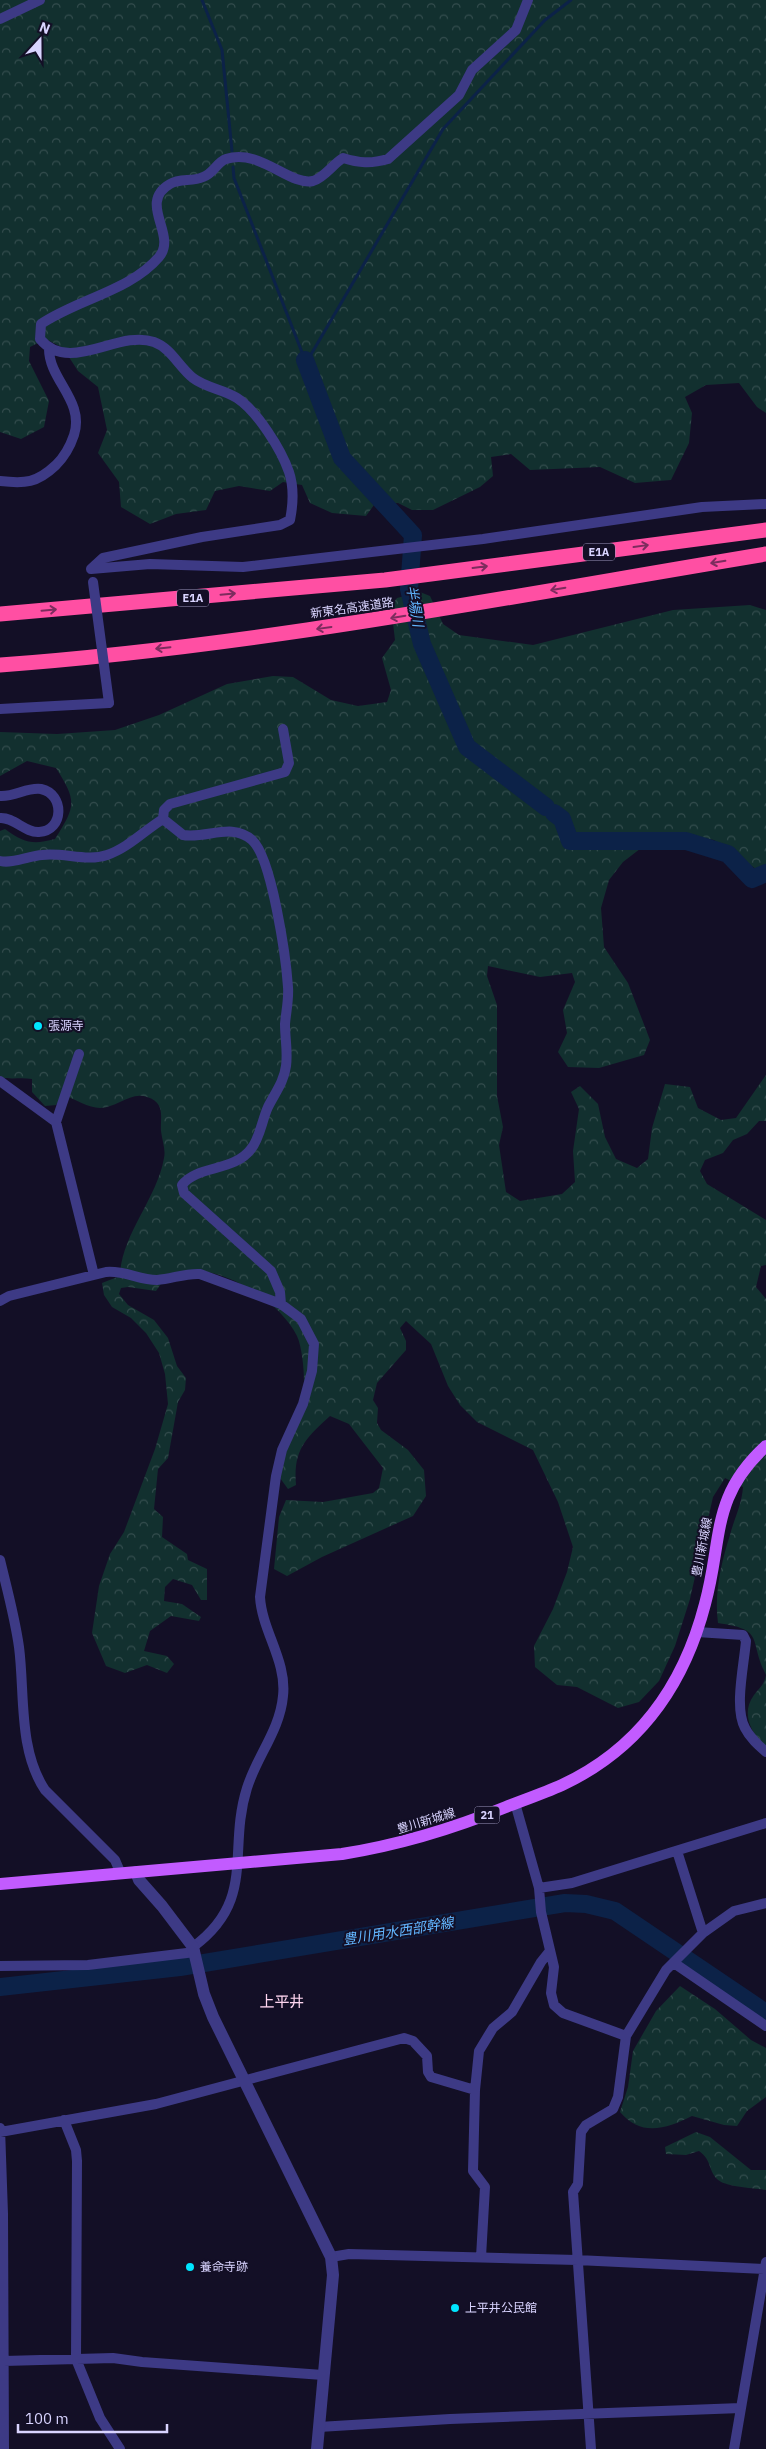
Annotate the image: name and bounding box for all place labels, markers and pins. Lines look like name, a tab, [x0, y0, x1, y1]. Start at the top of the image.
place label: 張源寺	[48, 1018, 84, 1033]
marker: 張源寺	[32, 1020, 44, 1032]
place label: 養命寺跡	[200, 2259, 248, 2274]
marker: 養命寺跡	[184, 2261, 196, 2273]
place label: 上平井公民館	[465, 2300, 537, 2315]
marker: 上平井公民館	[449, 2302, 461, 2314]

